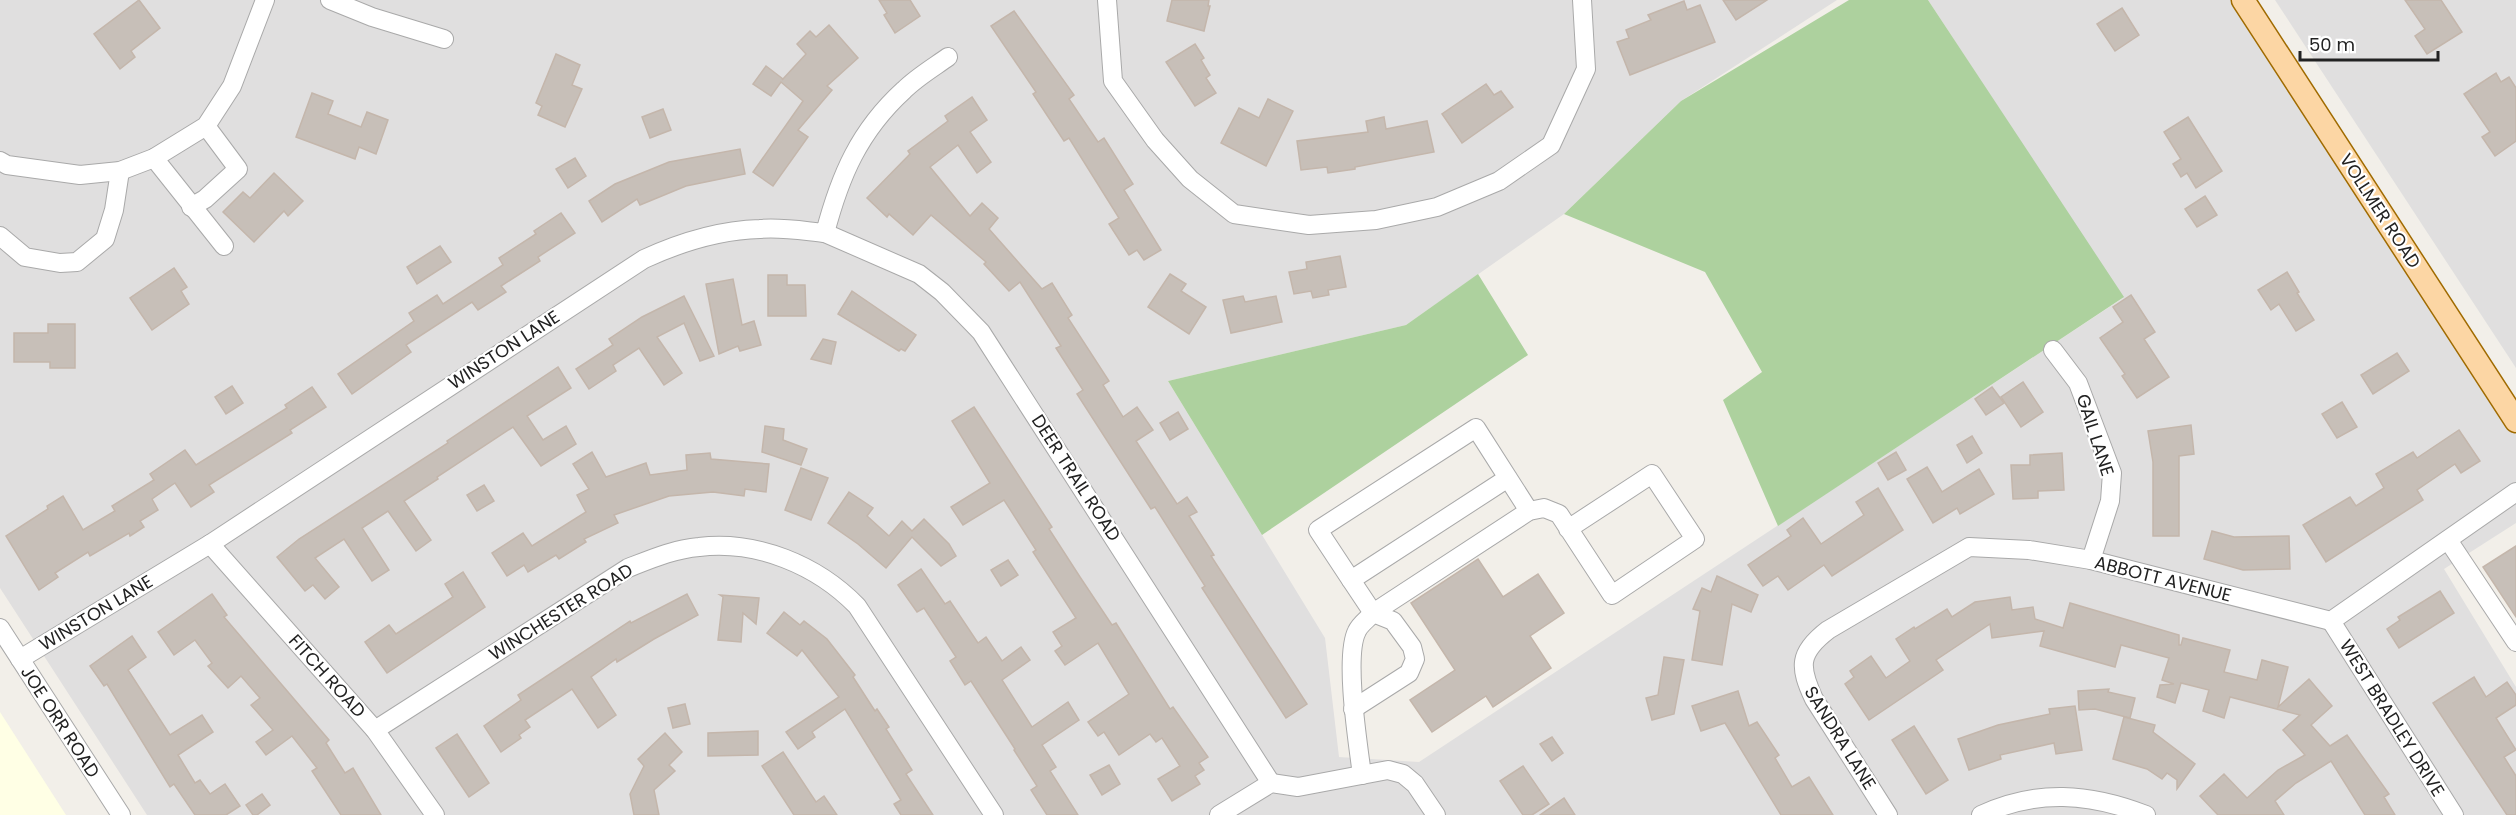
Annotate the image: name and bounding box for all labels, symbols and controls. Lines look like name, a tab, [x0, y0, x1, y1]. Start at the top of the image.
scale bar	[2300, 24, 2438, 62]
text: 50 m	[2309, 32, 2355, 57]
street label: VOLLMER ROAD	[2334, 148, 2427, 273]
street label: WINSTON LANE	[443, 304, 564, 395]
street label: GAIL LANE	[2070, 391, 2120, 479]
street label: DEER TRAIL ROAD	[1026, 409, 1127, 546]
street label: ABBOTT AVENUE	[2092, 549, 2234, 608]
street label: WINCHESTER ROAD	[484, 557, 638, 666]
street label: WINSTON LANE	[34, 569, 157, 656]
street label: FITCH ROAD	[283, 629, 372, 723]
street label: WEST BRADLEY DRIVE	[2334, 635, 2451, 801]
street label: JOE ORR ROAD	[15, 661, 106, 782]
street label: SANDRA LANE	[1799, 681, 1882, 794]

